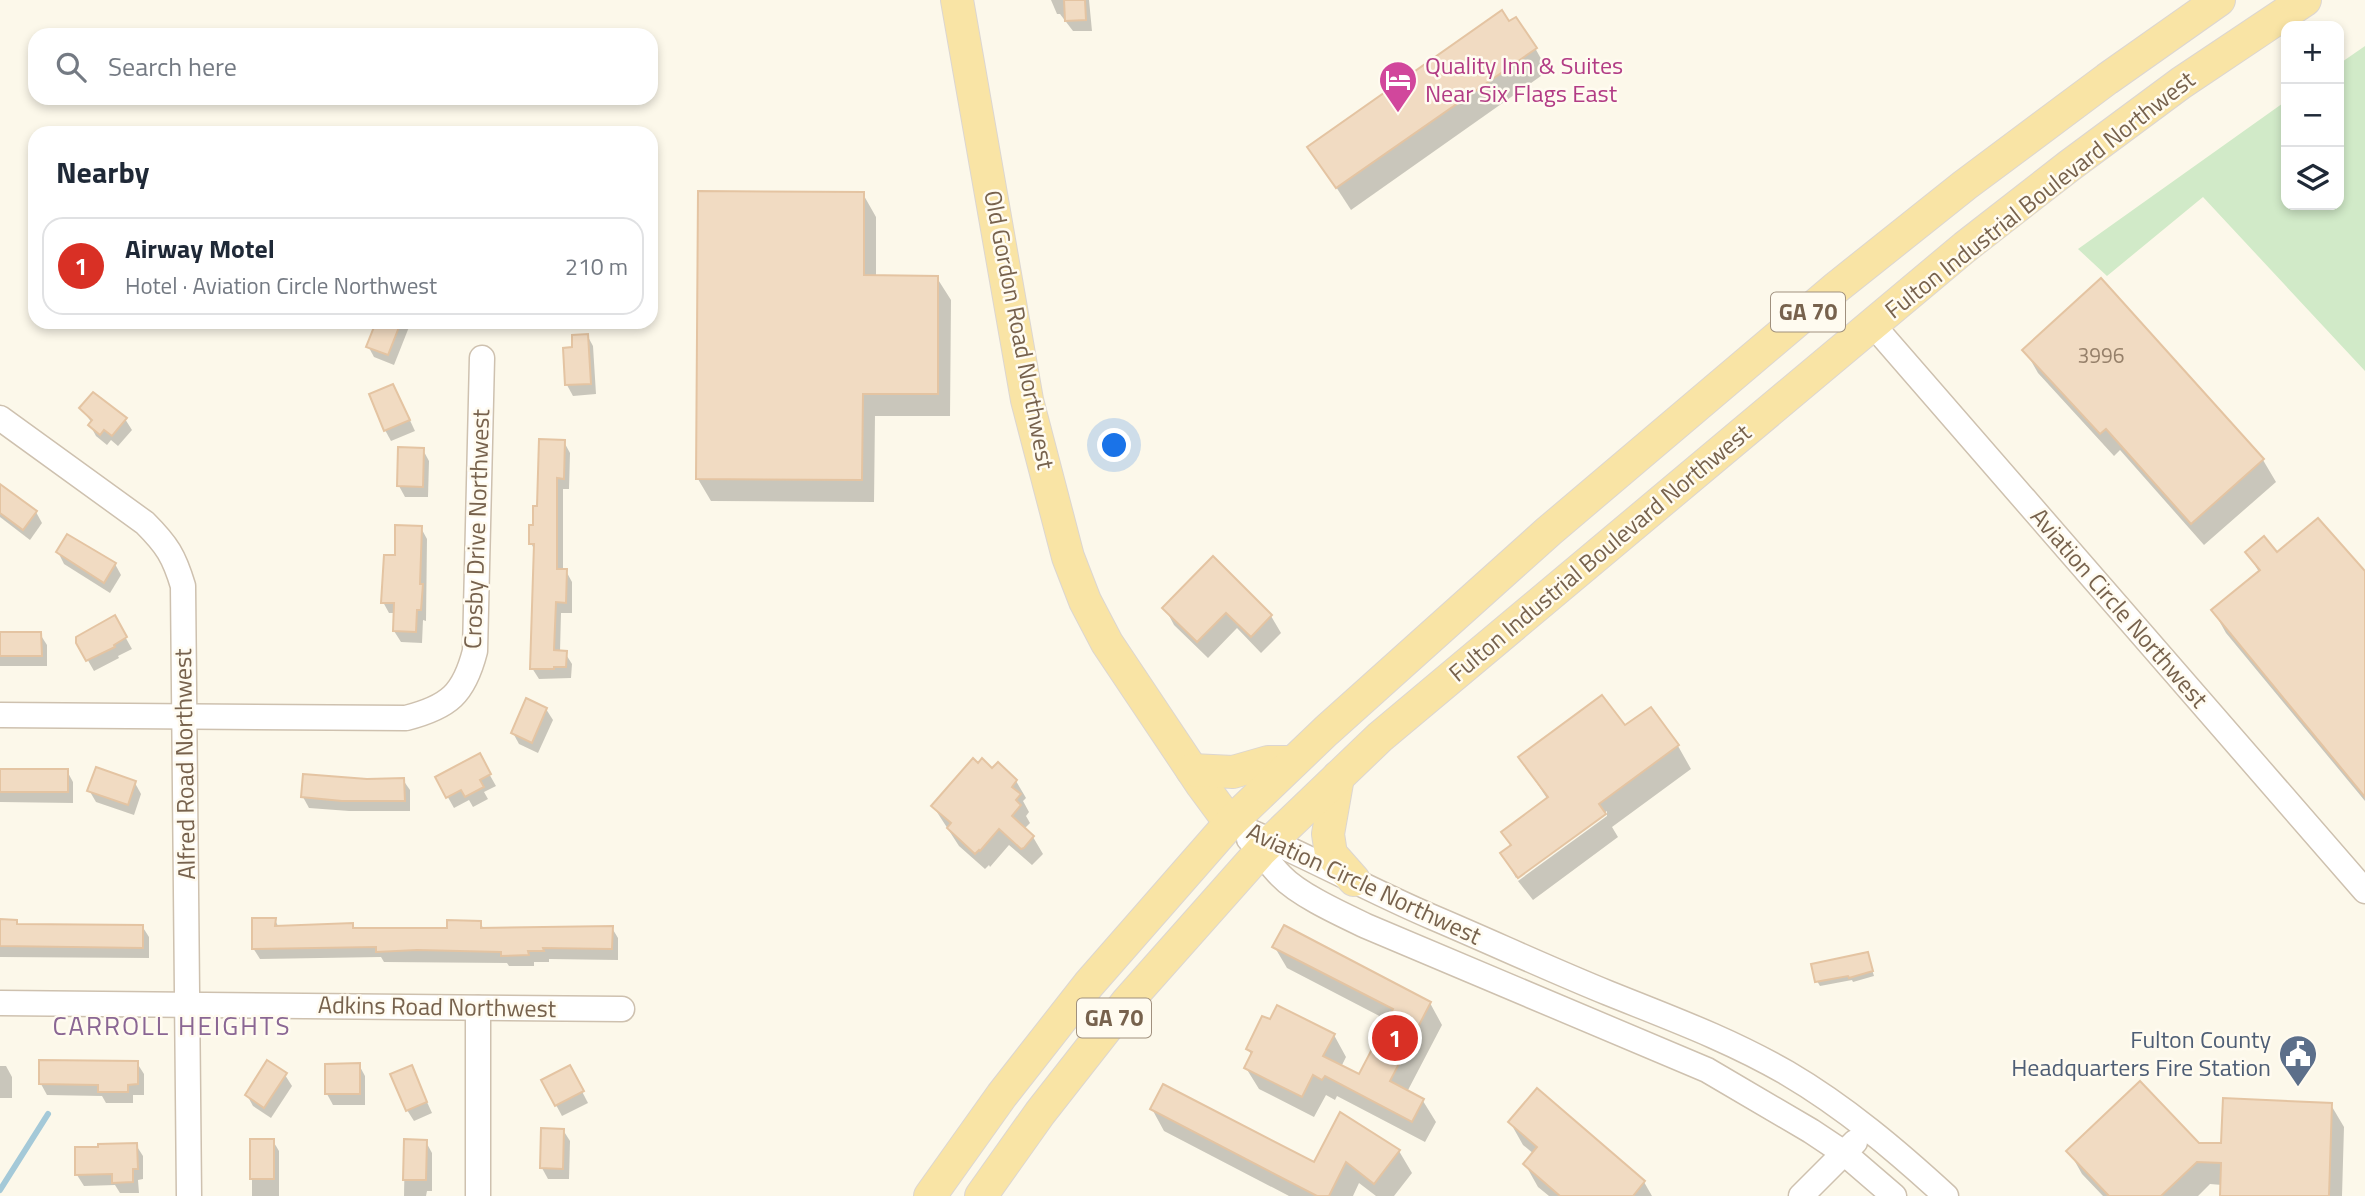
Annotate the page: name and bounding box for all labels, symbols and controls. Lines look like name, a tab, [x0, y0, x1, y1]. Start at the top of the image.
map controls	[2281, 21, 2344, 210]
button: +	[2281, 21, 2344, 84]
search box	[28, 28, 658, 105]
text: Search here	[108, 47, 237, 86]
place label: Quality Inn & Suites Near Six Flags East	[1425, 47, 1623, 111]
icon: search	[52, 48, 90, 86]
hotel icon: Quality Inn & Suites Near Six Flags East	[1377, 59, 1419, 114]
street label: Fulton Industrial Boulevard Northwest	[1877, 61, 2203, 327]
button: −	[2281, 84, 2344, 147]
button: layers	[2281, 147, 2344, 210]
text: Nearby	[56, 149, 149, 195]
street label: Old Gordon Road Northwest	[975, 187, 1065, 473]
text: Airway Motel	[125, 229, 275, 268]
text: 1	[75, 249, 87, 284]
text: 210 m	[565, 249, 628, 284]
text: Hotel · Aviation Circle Northwest	[125, 268, 437, 303]
road number: GA 70	[1771, 292, 1845, 332]
house number: 3996	[2077, 339, 2125, 371]
street label: Crosby Drive Northwest	[454, 408, 498, 650]
street label: Fulton Industrial Boulevard Northwest	[1440, 414, 1759, 690]
your location	[1097, 428, 1131, 462]
street label: Aviation Circle Northwest	[2022, 499, 2217, 716]
street label: Alfred Road Northwest	[164, 647, 204, 880]
street label: Aviation Circle Northwest	[1241, 813, 1488, 954]
street label: Adkins Road Northwest	[318, 986, 557, 1026]
road number: GA 70	[1077, 998, 1151, 1037]
district label: CARROLL HEIGHTS	[52, 1006, 292, 1045]
pin: 1	[1372, 1012, 1418, 1064]
place label: Fulton County Headquarters Fire Station	[2011, 1021, 2271, 1085]
public building icon: Fulton County Headquarters Fire Station	[2277, 1033, 2319, 1088]

